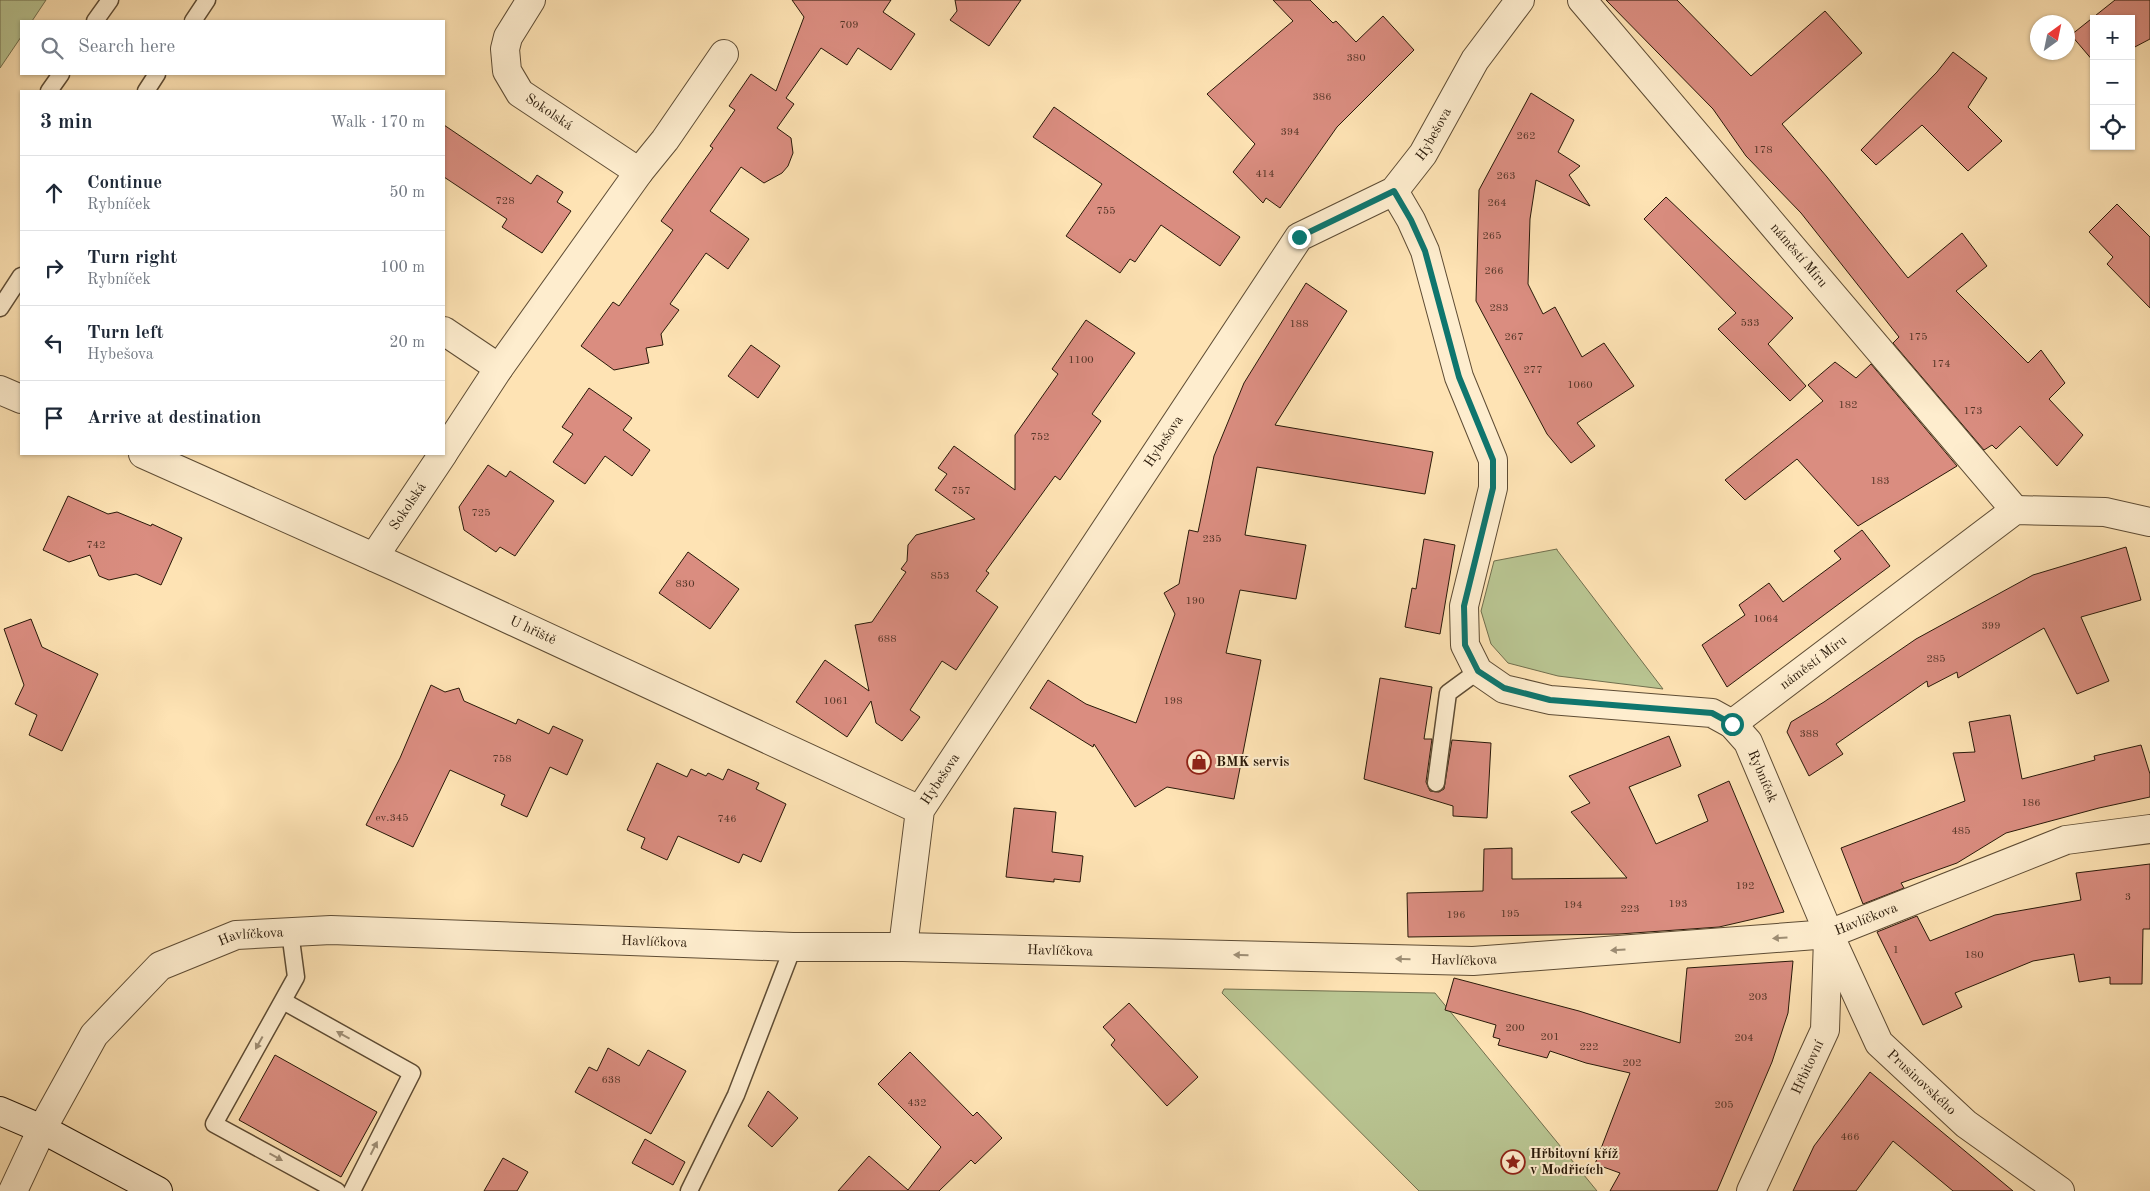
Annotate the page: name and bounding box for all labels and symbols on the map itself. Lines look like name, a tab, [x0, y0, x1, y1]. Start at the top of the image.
north arrow	[2030, 15, 2075, 60]
house number: 709	[839, 20, 859, 31]
house number: 380	[1346, 53, 1366, 64]
street label: Sokolská	[523, 91, 575, 133]
house number: 386	[1312, 92, 1332, 103]
street label: Hybešova	[1413, 105, 1454, 164]
house number: 394	[1280, 127, 1300, 138]
house number: 262	[1516, 131, 1536, 142]
house number: 178	[1753, 145, 1773, 156]
house number: 414	[1255, 169, 1275, 180]
house number: 263	[1496, 171, 1516, 182]
house number: 728	[495, 196, 515, 207]
house number: 264	[1487, 198, 1507, 209]
house number: 755	[1096, 206, 1116, 217]
street label: náměstí Míru	[1768, 221, 1830, 291]
route end	[1288, 226, 1311, 249]
house number: 265	[1482, 231, 1502, 242]
house number: 266	[1484, 266, 1504, 277]
house number: 283	[1489, 303, 1509, 314]
house number: 533	[1740, 318, 1760, 329]
house number: 188	[1289, 319, 1309, 330]
house number: 267	[1504, 332, 1524, 343]
house number: 175	[1908, 332, 1928, 343]
house number: 1100	[1068, 355, 1094, 366]
house number: 174	[1931, 359, 1951, 370]
house number: 277	[1523, 365, 1543, 376]
house number: 1060	[1567, 380, 1593, 391]
house number: 182	[1838, 400, 1858, 411]
house number: 173	[1963, 406, 1983, 417]
street label: Hybešova	[1142, 413, 1186, 470]
house number: 752	[1030, 432, 1050, 443]
house number: 183	[1870, 476, 1890, 487]
street label: Sokolská	[387, 480, 429, 533]
house number: 757	[951, 486, 971, 497]
house number: 725	[471, 508, 491, 519]
house number: 235	[1202, 534, 1222, 545]
house number: 742	[86, 540, 106, 551]
house number: 853	[930, 571, 950, 582]
house number: 830	[675, 579, 695, 590]
house number: 190	[1185, 596, 1205, 607]
street label: U hřiště	[508, 614, 558, 647]
house number: 1064	[1753, 614, 1779, 625]
house number: 399	[1981, 621, 2001, 632]
street label: náměstí Míru	[1777, 633, 1850, 692]
house number: 688	[877, 634, 897, 645]
house number: 285	[1926, 654, 1946, 665]
house number: 1061	[823, 696, 849, 707]
house number: 198	[1163, 696, 1183, 707]
route start	[1721, 713, 1744, 736]
house number: 388	[1799, 729, 1819, 740]
street label: Rybníček	[1745, 748, 1780, 805]
shop icon: BMK servis	[1186, 749, 1212, 775]
street label: Hybešova	[918, 751, 962, 807]
house number: 758	[492, 754, 512, 765]
place label: BMK servis	[1216, 755, 1289, 769]
house number: 186	[2021, 798, 2041, 809]
house number: ev.345	[375, 813, 409, 824]
house number: 746	[717, 814, 737, 825]
house number: 485	[1951, 826, 1971, 837]
house number: 192	[1735, 881, 1755, 892]
house number: 3	[2125, 892, 2131, 903]
house number: 193	[1668, 899, 1688, 910]
house number: 194	[1563, 900, 1583, 911]
street label: Havlíčkova	[1833, 901, 1900, 938]
house number: 223	[1620, 904, 1640, 915]
house number: 195	[1500, 909, 1520, 920]
house number: 196	[1446, 910, 1466, 921]
street label: Havlíčkova	[216, 926, 284, 948]
street label: Havlíčkova	[621, 934, 688, 950]
one-way arrow	[1772, 934, 1788, 942]
street label: Havlíčkova	[1027, 943, 1093, 959]
house number: 1	[1893, 945, 1899, 956]
one-way arrow	[1610, 946, 1626, 954]
house number: 180	[1964, 950, 1984, 961]
one-way arrow	[1233, 951, 1249, 959]
street label: Havlíčkova	[1431, 952, 1498, 968]
one-way arrow	[1395, 955, 1411, 963]
house number: 203	[1748, 992, 1768, 1003]
house number: 200	[1505, 1023, 1525, 1034]
one-way arrow	[337, 1030, 350, 1039]
house number: 201	[1540, 1032, 1560, 1043]
house number: 204	[1734, 1033, 1754, 1044]
one-way arrow	[255, 1036, 263, 1051]
street label: Hřbitovní	[1789, 1038, 1826, 1097]
house number: 222	[1579, 1042, 1599, 1053]
street label: Prusinovského	[1884, 1047, 1959, 1118]
house number: 202	[1622, 1058, 1642, 1069]
house number: 638	[601, 1075, 621, 1086]
house number: 432	[907, 1098, 927, 1109]
house number: 205	[1714, 1100, 1734, 1111]
house number: 466	[1840, 1132, 1860, 1143]
one-way arrow	[370, 1140, 378, 1155]
place label: Hřbitovní kříž v Modřicích	[1530, 1147, 1618, 1177]
place icon: Hřbitovní kříž v Modřicích	[1500, 1149, 1526, 1175]
one-way arrow	[269, 1153, 283, 1162]

